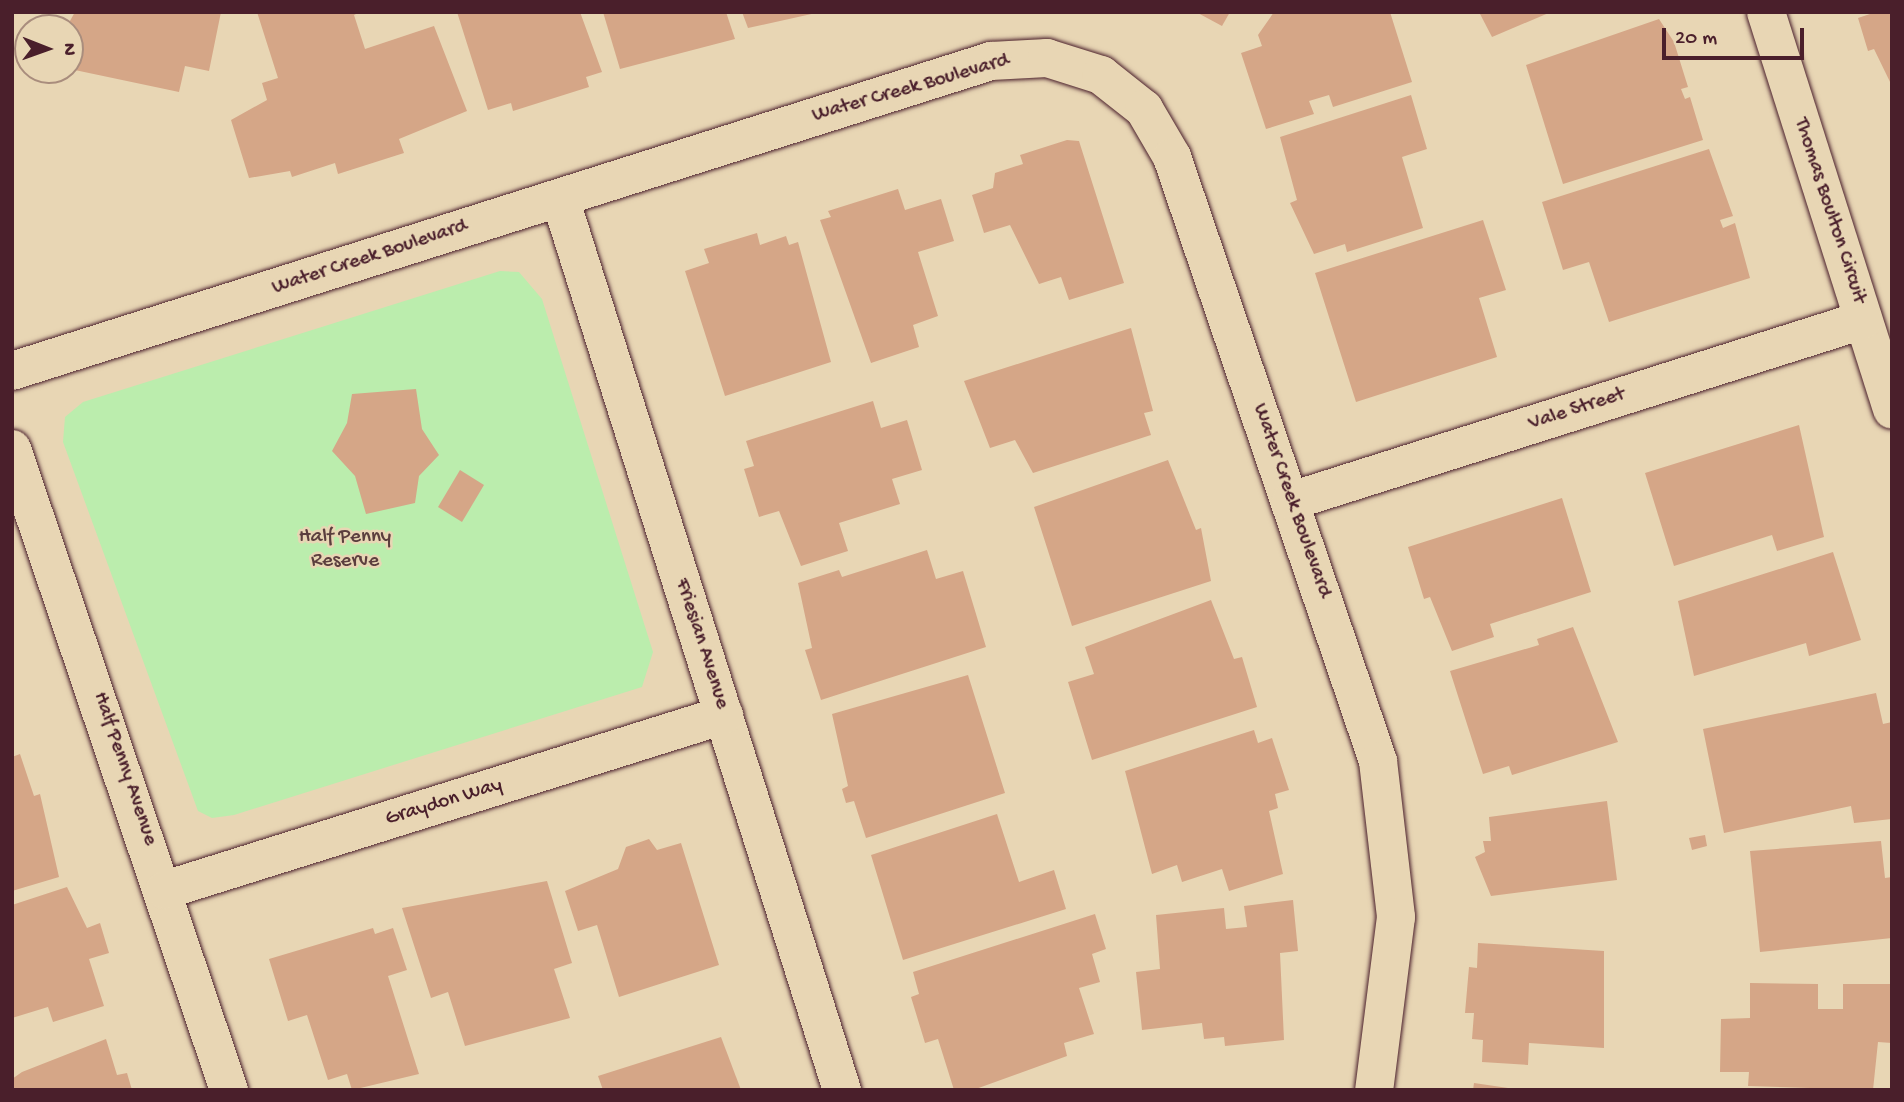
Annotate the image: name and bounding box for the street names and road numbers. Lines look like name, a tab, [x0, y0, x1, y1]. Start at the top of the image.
street label: Water Creek Boulevard	[810, 49, 1012, 129]
street label: Thomas Boulton Circuit	[1787, 115, 1871, 307]
street label: Water Creek Boulevard	[269, 215, 471, 301]
street label: Vale Street	[1526, 383, 1628, 437]
street label: Water Creek Boulevard	[1246, 401, 1336, 601]
street label: Friesian Avenue	[668, 576, 734, 712]
street label: Half Penny Avenue	[86, 689, 162, 849]
street label: Graydon Way	[383, 773, 505, 833]

